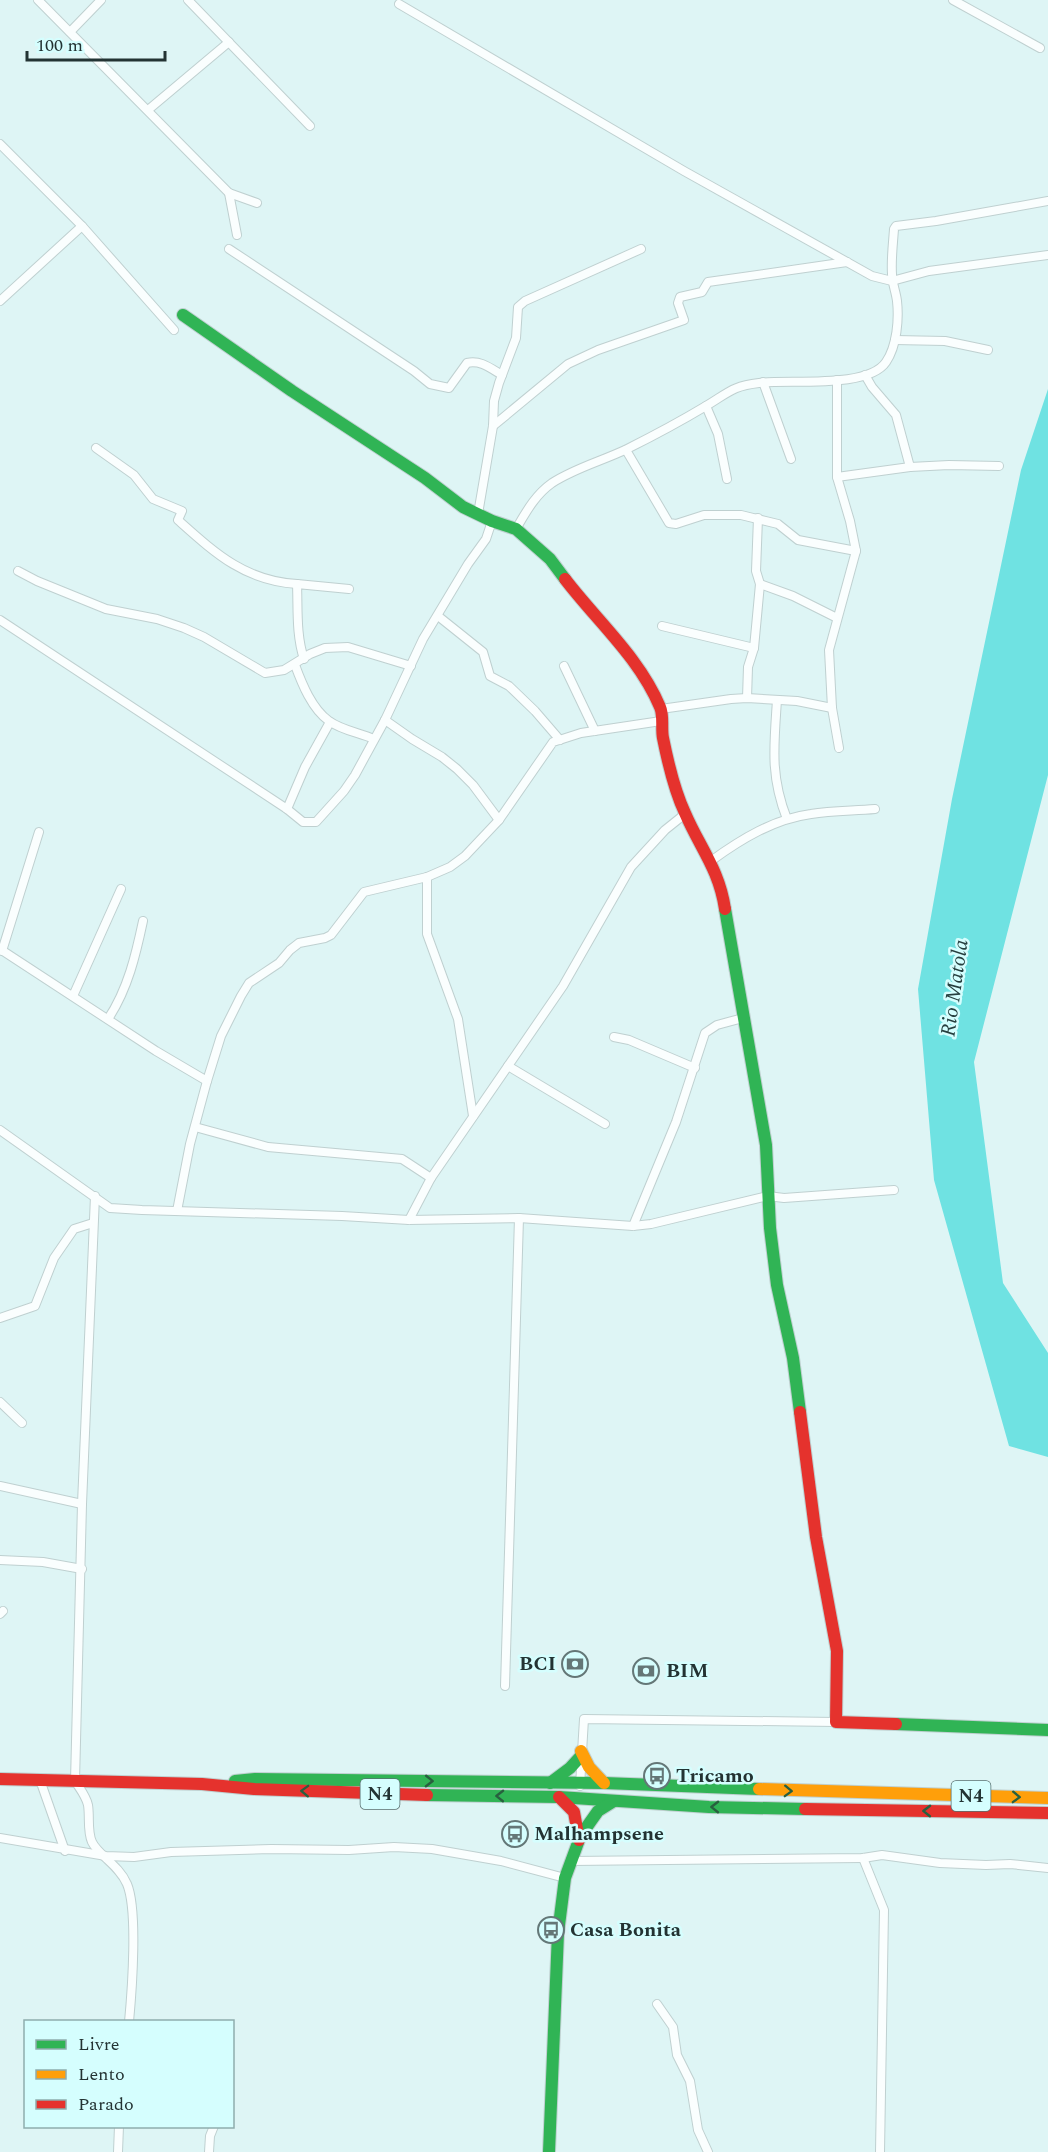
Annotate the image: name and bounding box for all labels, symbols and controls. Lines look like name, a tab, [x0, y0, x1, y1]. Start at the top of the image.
scale bar	[27, 24, 165, 62]
text: 100 m	[36, 32, 83, 59]
water label: Rio Matola	[932, 937, 978, 1039]
place label: BCI	[519, 1649, 556, 1679]
bank icon: BCI	[560, 1649, 590, 1679]
bank icon: BIM	[631, 1656, 661, 1686]
place label: BIM	[666, 1656, 708, 1686]
bus stop icon: Tricamo	[642, 1761, 672, 1791]
place label: Tricamo	[676, 1761, 754, 1791]
one-way arrow	[424, 1775, 433, 1787]
road number: N4	[360, 1779, 400, 1809]
road number: N4	[952, 1781, 990, 1811]
one-way arrow	[784, 1784, 793, 1797]
one-way arrow	[301, 1785, 310, 1798]
one-way arrow	[496, 1790, 505, 1802]
one-way arrow	[1012, 1791, 1021, 1803]
one-way arrow	[710, 1801, 719, 1813]
one-way arrow	[922, 1805, 931, 1817]
bus stop icon: Malhampsene	[500, 1819, 530, 1849]
place label: Malhampsene	[534, 1819, 664, 1849]
bus stop icon: Casa Bonita	[536, 1915, 566, 1945]
place label: Casa Bonita	[570, 1915, 682, 1945]
legend	[24, 2020, 234, 2128]
text: Livre	[78, 2031, 120, 2058]
text: Lento	[78, 2061, 125, 2088]
text: Parado	[78, 2091, 134, 2118]

